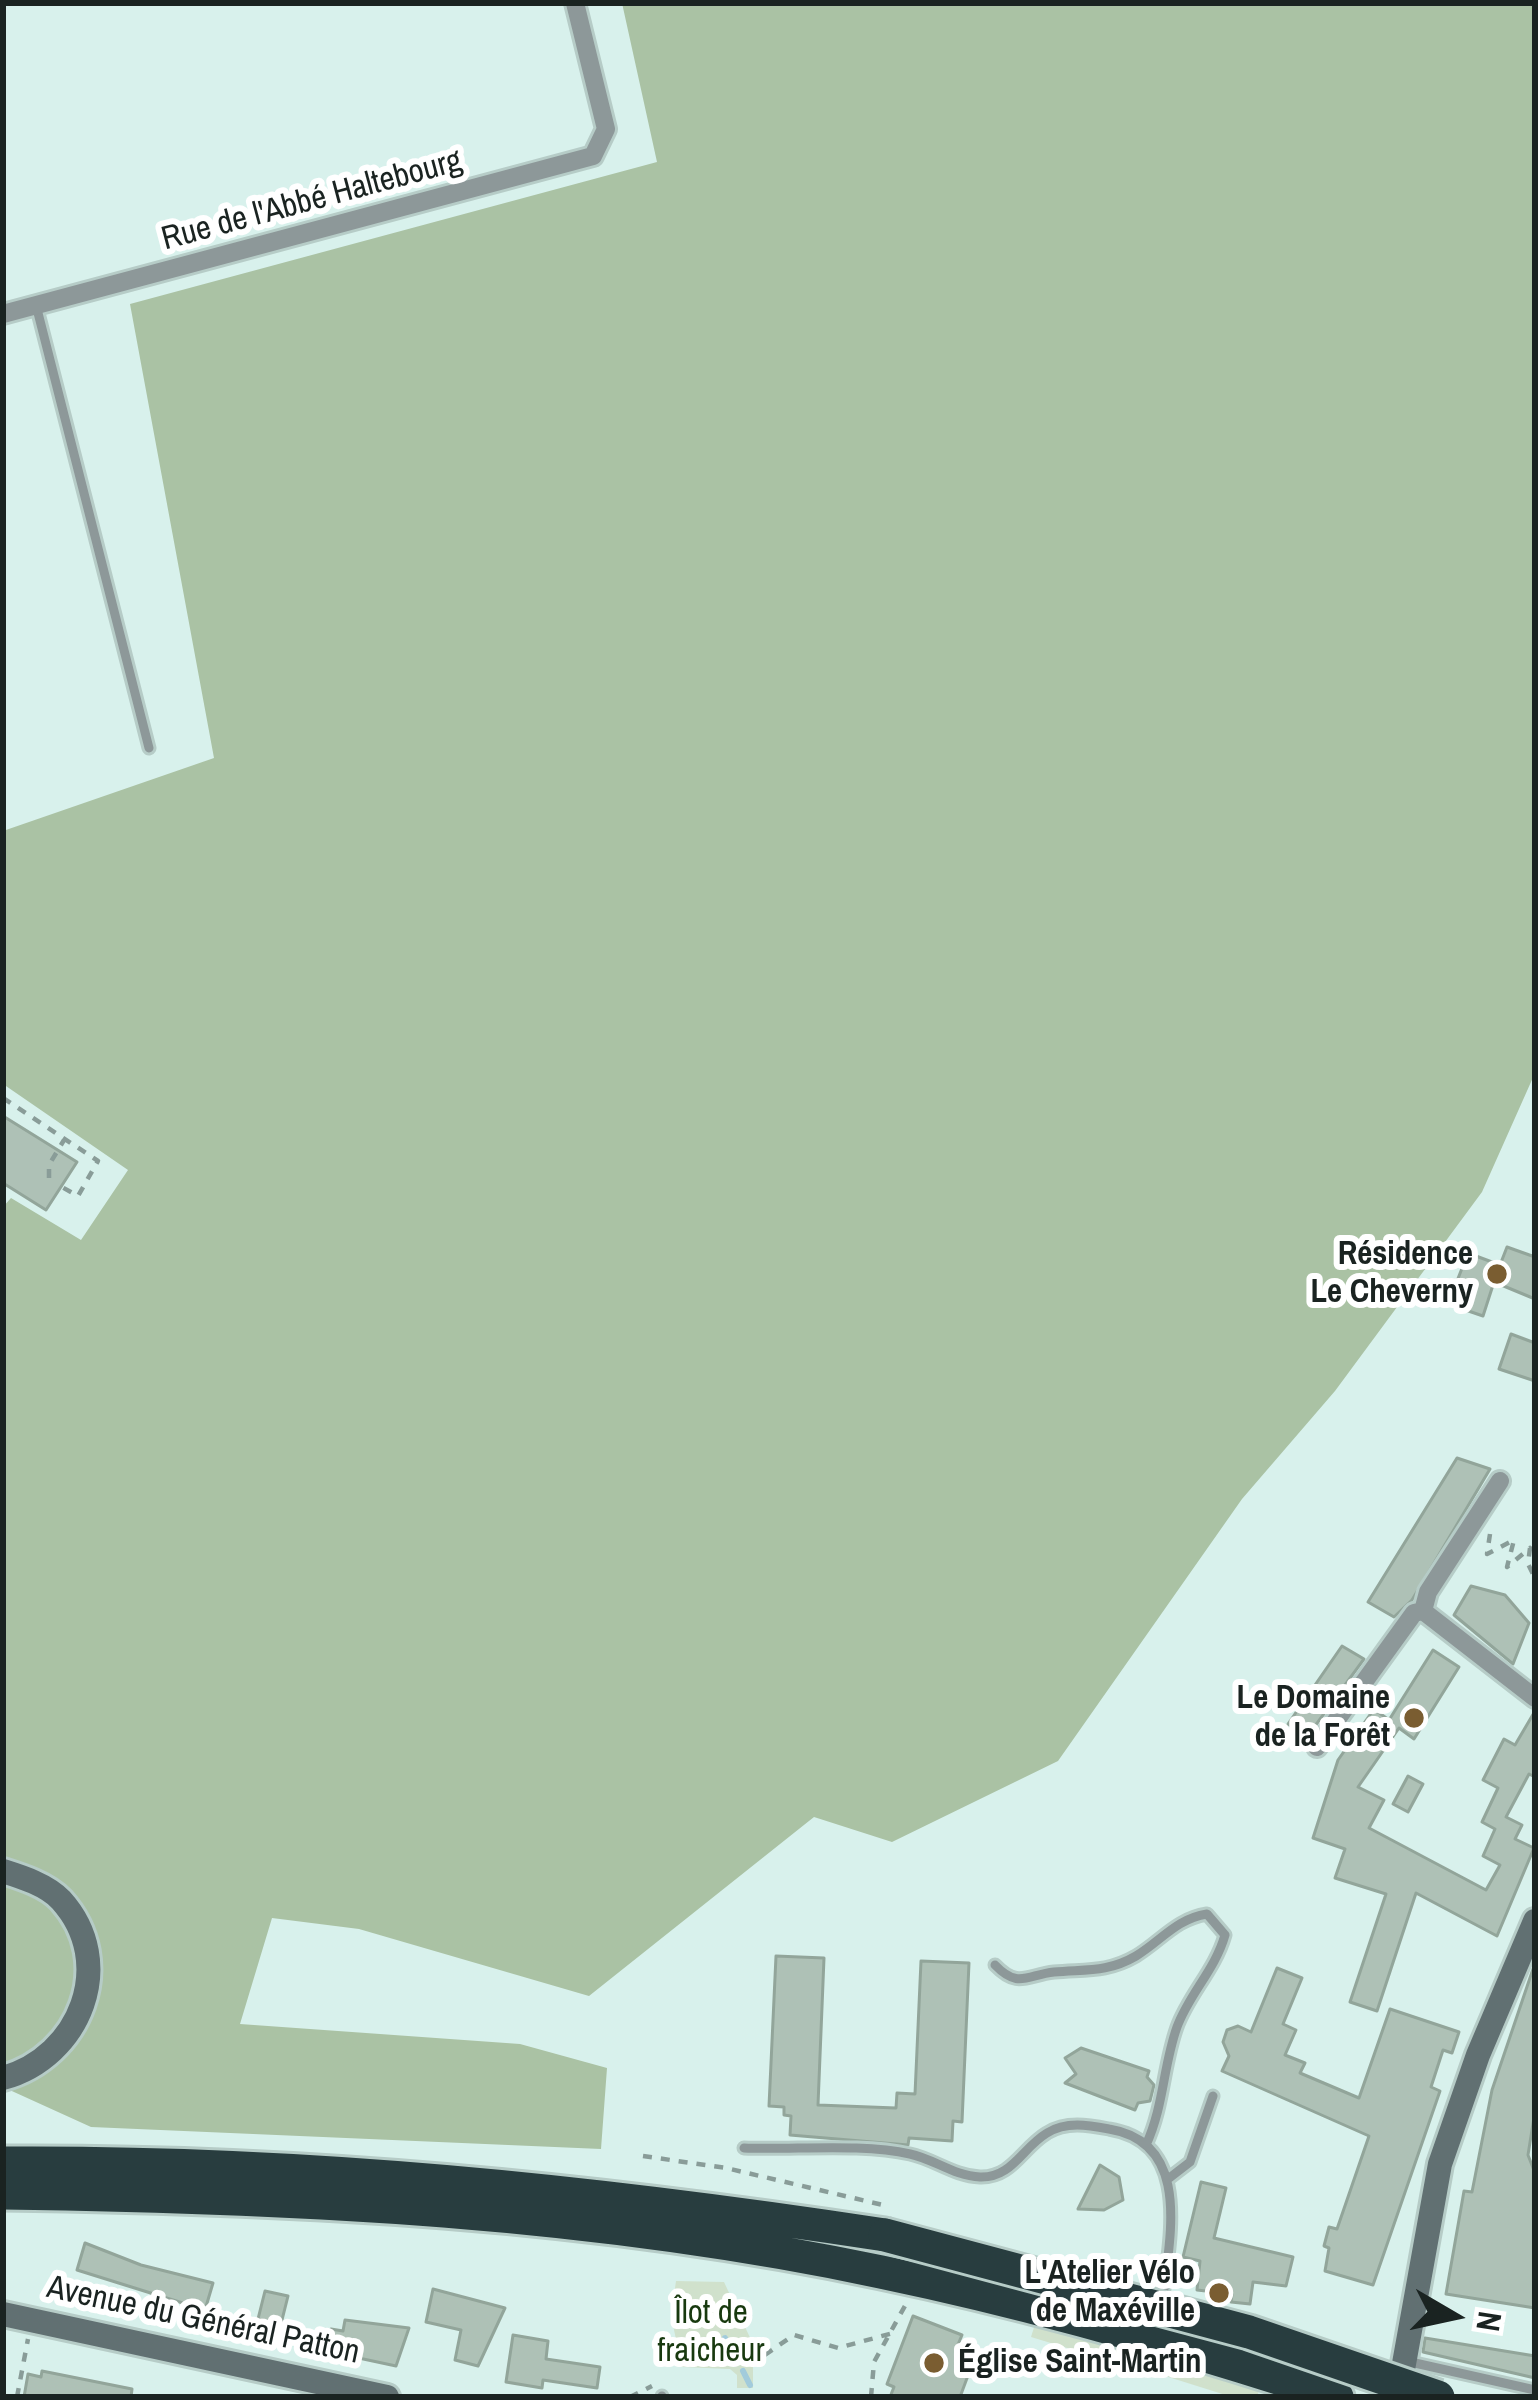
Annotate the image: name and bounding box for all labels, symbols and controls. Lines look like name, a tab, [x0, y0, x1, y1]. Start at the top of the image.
street label: Rue de l'Abbé Haltebourg	[158, 142, 466, 260]
place label: Résidence Le Cheverny	[1311, 1235, 1473, 1313]
marker: Résidence Le Cheverny	[1484, 1261, 1510, 1287]
place label: Le Domaine de la Forêt	[1237, 1679, 1390, 1757]
marker: Le Domaine de la Forêt	[1401, 1705, 1427, 1731]
place label: L'Atelier Vélo de Maxéville	[1025, 2254, 1195, 2332]
north arrow	[1394, 2256, 1514, 2376]
street label: Avenue du Général Patton	[43, 2269, 363, 2373]
marker: L'Atelier Vélo de Maxéville	[1206, 2280, 1232, 2306]
park label: Îlot de fraicheur	[658, 2294, 764, 2372]
text: N	[1466, 2309, 1513, 2335]
place label: Église Saint-Martin	[958, 2343, 1202, 2383]
marker: Église Saint-Martin	[921, 2350, 947, 2376]

